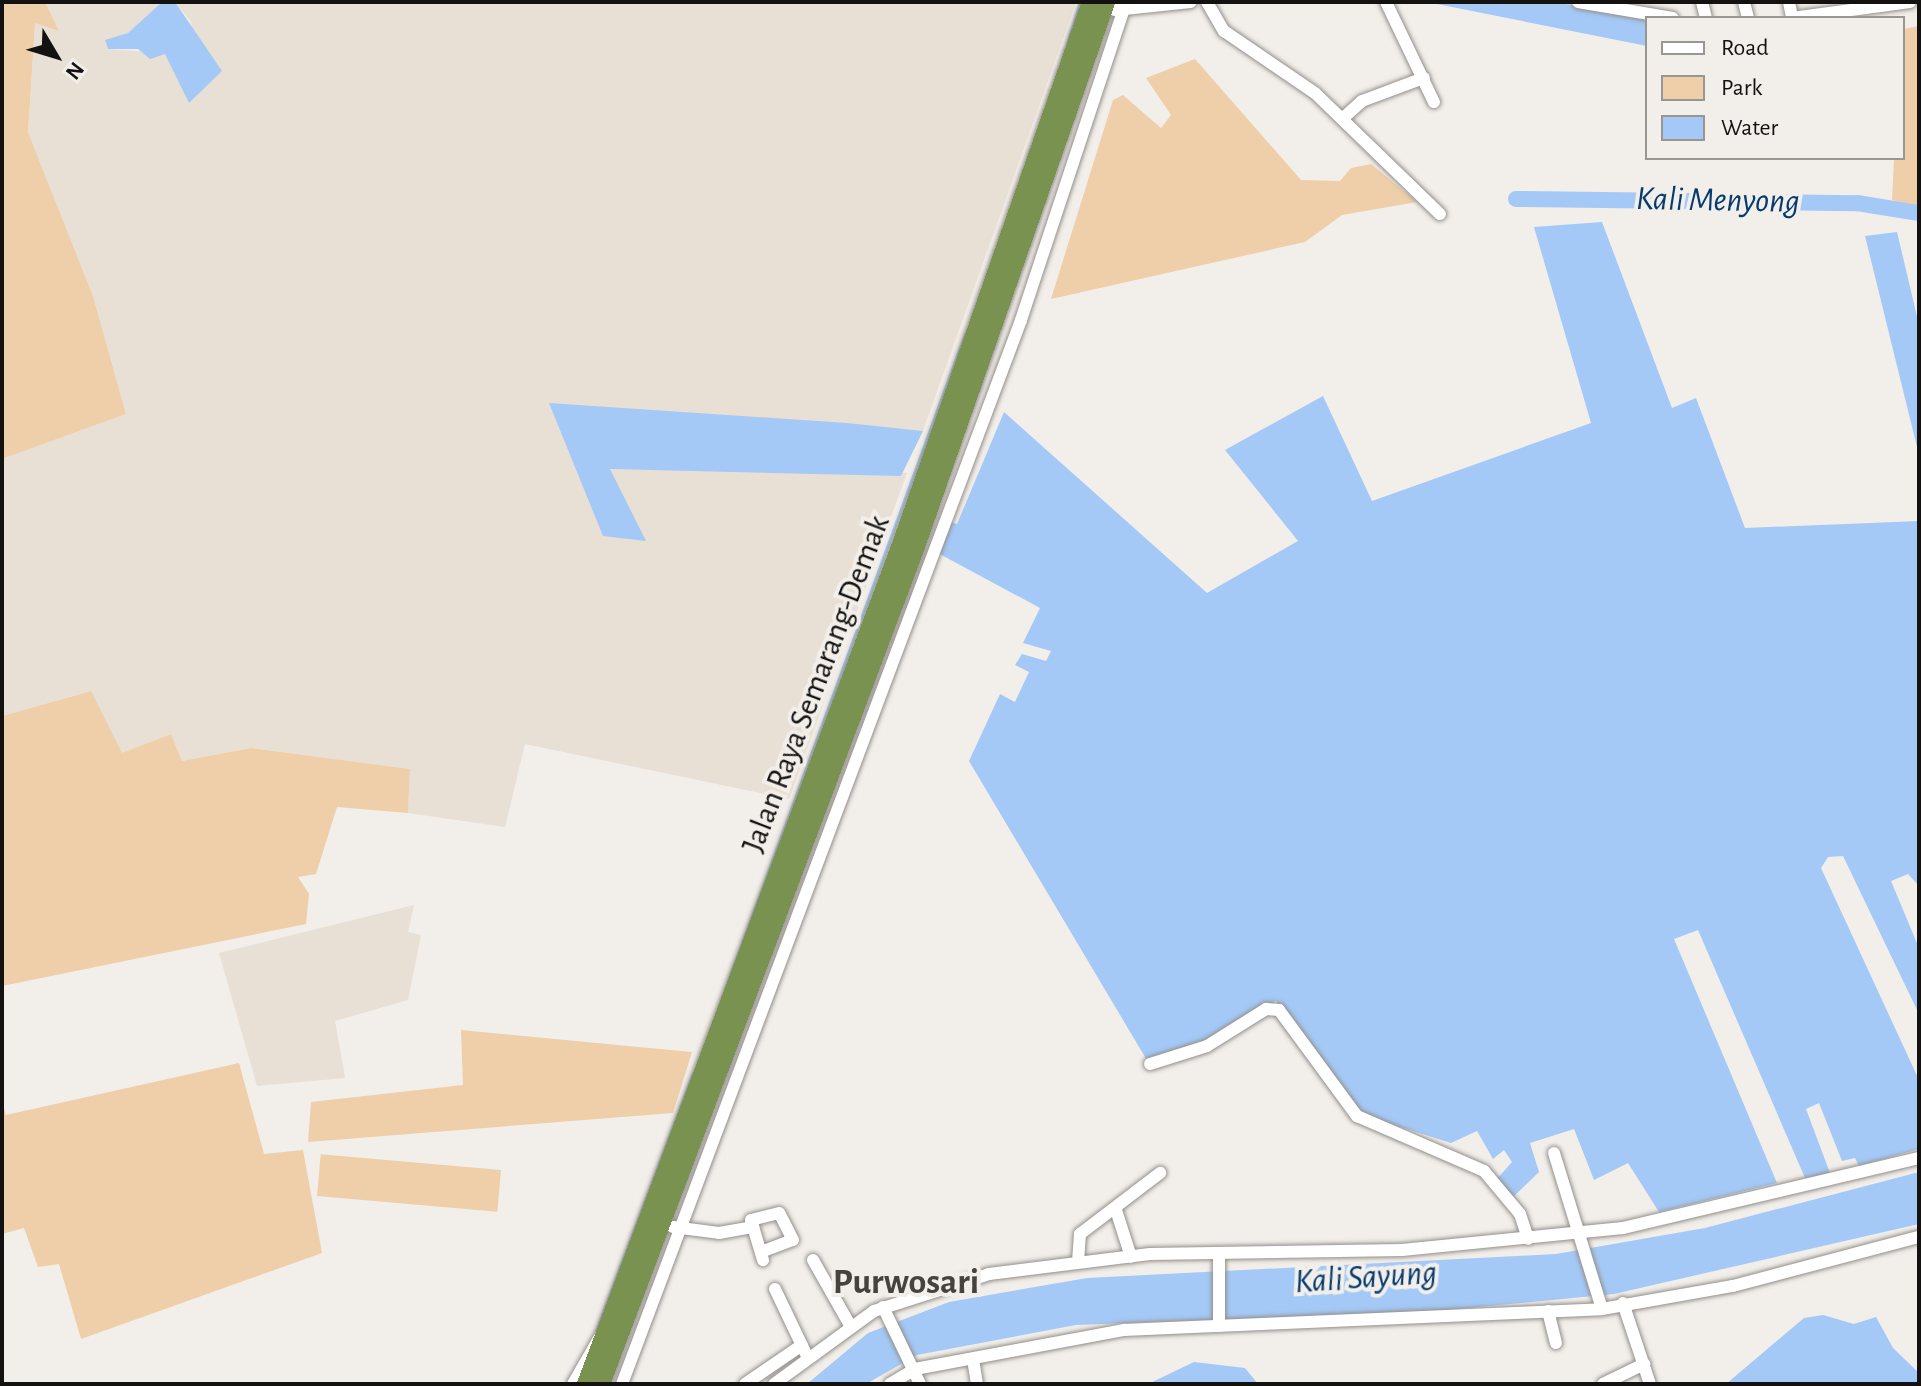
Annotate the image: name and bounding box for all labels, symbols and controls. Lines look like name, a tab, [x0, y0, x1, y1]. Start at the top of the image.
north arrow	[16, 16, 96, 96]
legend	[1645, 16, 1905, 160]
text: Road	[1721, 36, 1769, 60]
text: N	[62, 58, 88, 84]
text: Park	[1721, 76, 1762, 100]
text: Water	[1721, 116, 1778, 140]
water label: Kali Menyong	[1636, 179, 1800, 223]
street label: Jalan Raya Semarang-Demak	[734, 510, 898, 858]
water label: Kali Sayung	[1294, 1253, 1438, 1303]
district label: Purwosari	[833, 1261, 979, 1305]

